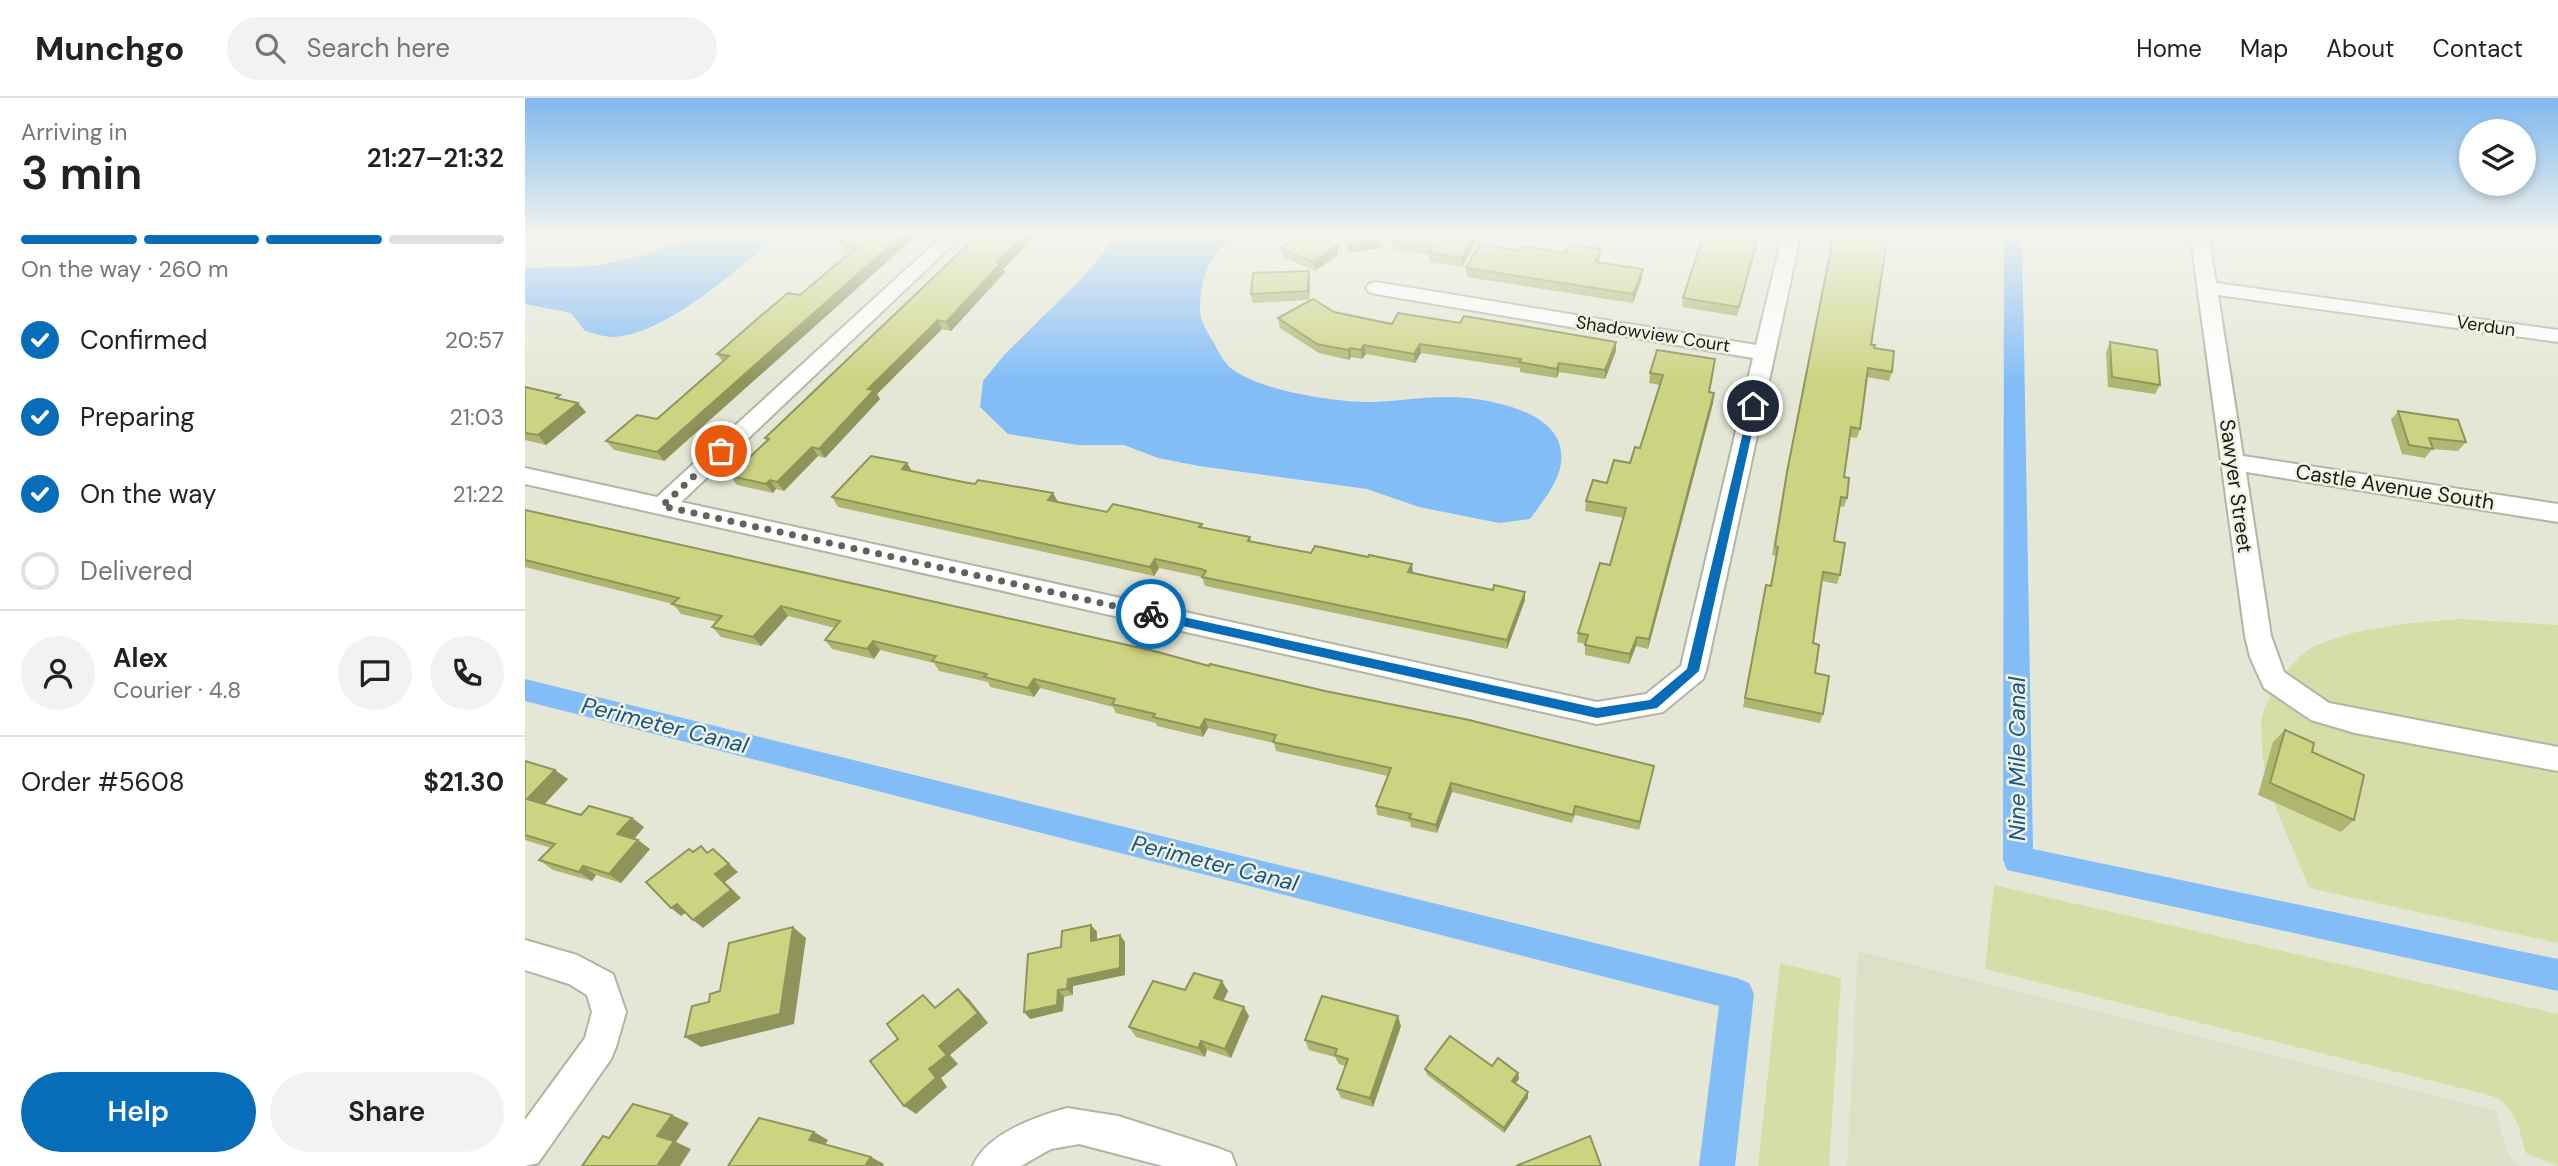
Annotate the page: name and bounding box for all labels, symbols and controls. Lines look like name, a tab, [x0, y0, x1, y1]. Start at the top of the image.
search box	[227, 17, 717, 80]
text: Munchgo	[35, 27, 185, 70]
icon: search	[251, 29, 289, 67]
text: Search here	[307, 31, 450, 65]
text: Home	[2136, 33, 2202, 64]
text: Map	[2240, 33, 2288, 64]
text: About	[2326, 33, 2395, 64]
text: Contact	[2433, 33, 2523, 64]
text: Arriving in	[21, 117, 127, 147]
map controls	[2459, 119, 2536, 196]
button: layers	[2459, 119, 2536, 196]
text: 21:27–21:32	[367, 141, 504, 175]
text: 3 min	[21, 143, 142, 203]
text: On the way · 260 m	[21, 254, 228, 284]
street label: Shadowview Court	[1574, 310, 1732, 358]
street label: Verdun	[2455, 310, 2517, 342]
icon: check	[21, 321, 59, 359]
text: Confirmed	[80, 323, 207, 357]
text: 20:57	[445, 325, 504, 355]
pin	[1723, 376, 1783, 436]
icon: home	[1734, 387, 1772, 425]
icon: check	[21, 398, 59, 436]
text: Preparing	[80, 400, 195, 434]
text: 21:03	[450, 402, 504, 432]
street label: Sawyer Street	[2213, 417, 2259, 555]
pin	[691, 421, 751, 481]
icon: bag	[702, 432, 740, 470]
street label: Castle Avenue South	[2294, 457, 2496, 517]
icon: check	[21, 475, 59, 513]
text: On the way	[80, 477, 216, 511]
text: 21:22	[452, 479, 504, 509]
text: Delivered	[80, 554, 193, 588]
courier	[1116, 579, 1186, 649]
icon: bike	[1132, 595, 1170, 633]
button: person	[21, 636, 95, 710]
button: chat	[338, 636, 412, 710]
button: phone	[430, 636, 504, 710]
text: Alex	[113, 641, 168, 675]
text: Courier · 4.8	[113, 675, 241, 705]
water label: Nine Mile Canal	[2002, 676, 2032, 841]
water label: Perimeter Canal	[579, 690, 752, 760]
text: Order #5608	[21, 765, 185, 799]
text: $21.30	[423, 765, 504, 799]
water label: Perimeter Canal	[1129, 828, 1302, 898]
button: Help	[21, 1072, 256, 1152]
button: Share	[270, 1072, 504, 1152]

